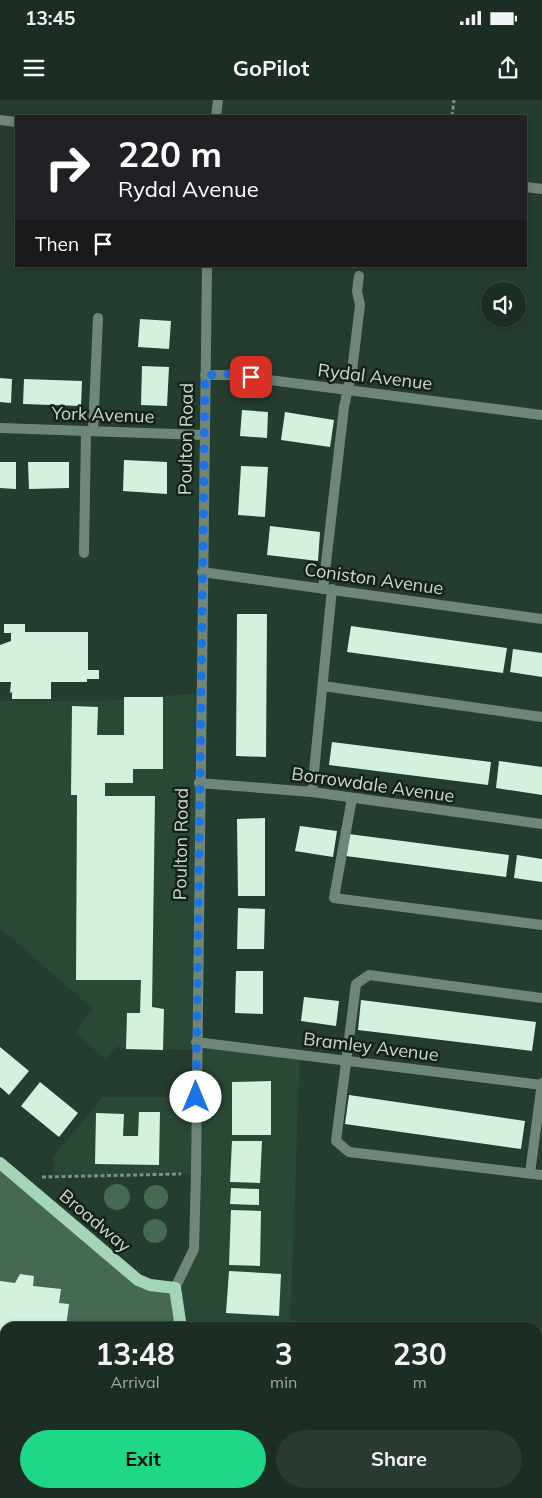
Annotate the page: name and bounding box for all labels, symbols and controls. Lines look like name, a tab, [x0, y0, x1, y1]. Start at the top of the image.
text: 13:45	[25, 6, 75, 30]
icon: menu	[20, 54, 48, 82]
text: GoPilot	[233, 54, 309, 82]
icon: share	[494, 54, 522, 82]
text: 220 m	[118, 132, 222, 176]
icon: right	[35, 135, 100, 200]
text: Rydal Avenue	[118, 175, 259, 203]
icon: arrive	[89, 230, 117, 258]
text: Then	[35, 232, 79, 256]
map controls	[481, 282, 526, 327]
button: sound	[481, 282, 526, 327]
pin	[230, 356, 272, 398]
street label: Rydal Avenue	[317, 358, 434, 395]
icon: arrive	[237, 363, 265, 391]
street label: Poulton Road	[173, 383, 198, 495]
street label: York Avenue	[50, 401, 155, 428]
street label: Coniston Avenue	[303, 557, 445, 600]
street label: Borrowdale Avenue	[290, 762, 456, 807]
street label: Poulton Road	[168, 788, 193, 900]
street label: Bramley Avenue	[302, 1027, 440, 1066]
position arrow	[169, 1070, 221, 1122]
street label: Broadway	[55, 1184, 136, 1257]
text: 13:48	[95, 1335, 175, 1373]
text: 3	[275, 1335, 293, 1373]
text: 230	[393, 1335, 447, 1373]
text: Arrival	[111, 1372, 160, 1392]
text: min	[270, 1372, 297, 1392]
text: m	[413, 1372, 427, 1392]
button: Exit	[20, 1430, 266, 1488]
button: Share	[276, 1430, 522, 1488]

